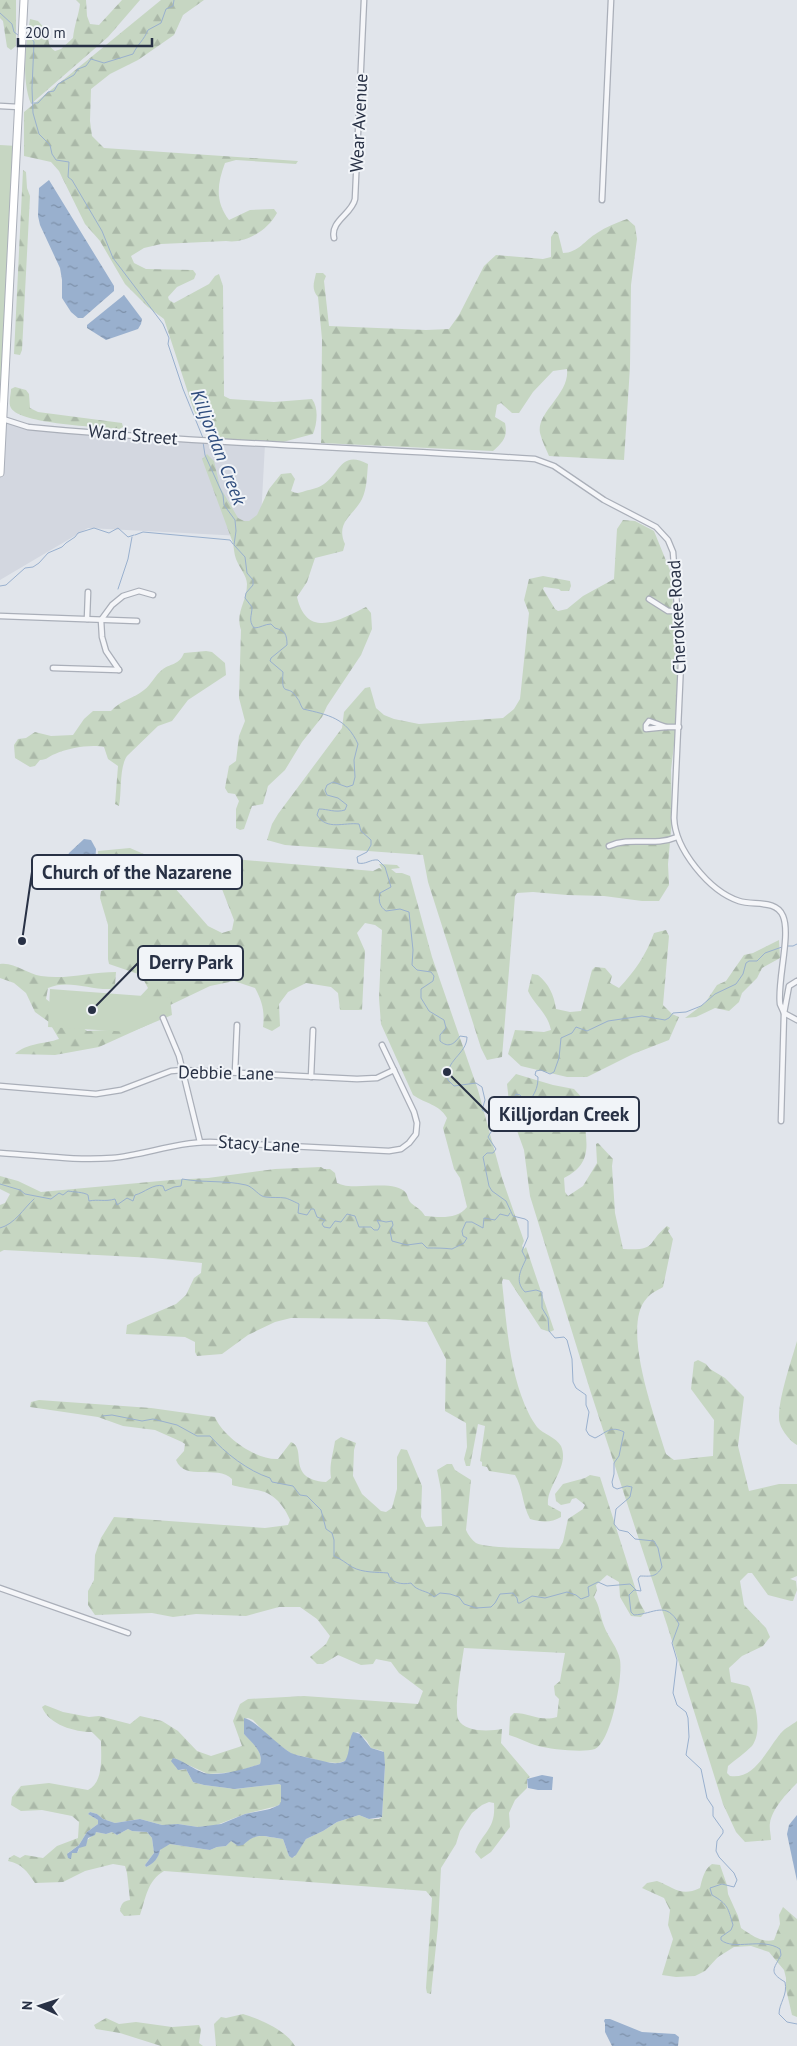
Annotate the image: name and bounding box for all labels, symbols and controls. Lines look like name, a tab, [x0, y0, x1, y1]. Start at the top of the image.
scale bar	[18, 15, 151, 47]
text: 200 m	[25, 23, 66, 42]
street label: Wear Avenue	[344, 73, 373, 173]
water label: Killjordan Creek	[186, 386, 253, 510]
street label: Ward Street	[87, 419, 179, 450]
street label: Cherokee Road	[662, 559, 691, 675]
callout: Church of the Nazarene	[32, 855, 242, 889]
text: Church of the Nazarene	[42, 860, 232, 884]
callout: Derry Park	[138, 946, 243, 980]
text: Derry Park	[149, 950, 234, 974]
street label: Debbie Lane	[178, 1060, 274, 1085]
callout: Killjordan Creek	[489, 1097, 639, 1131]
text: Killjordan Creek	[499, 1102, 630, 1126]
street label: Stacy Lane	[218, 1130, 301, 1157]
north arrow	[15, 1981, 65, 2031]
text: N	[18, 2000, 36, 2010]

